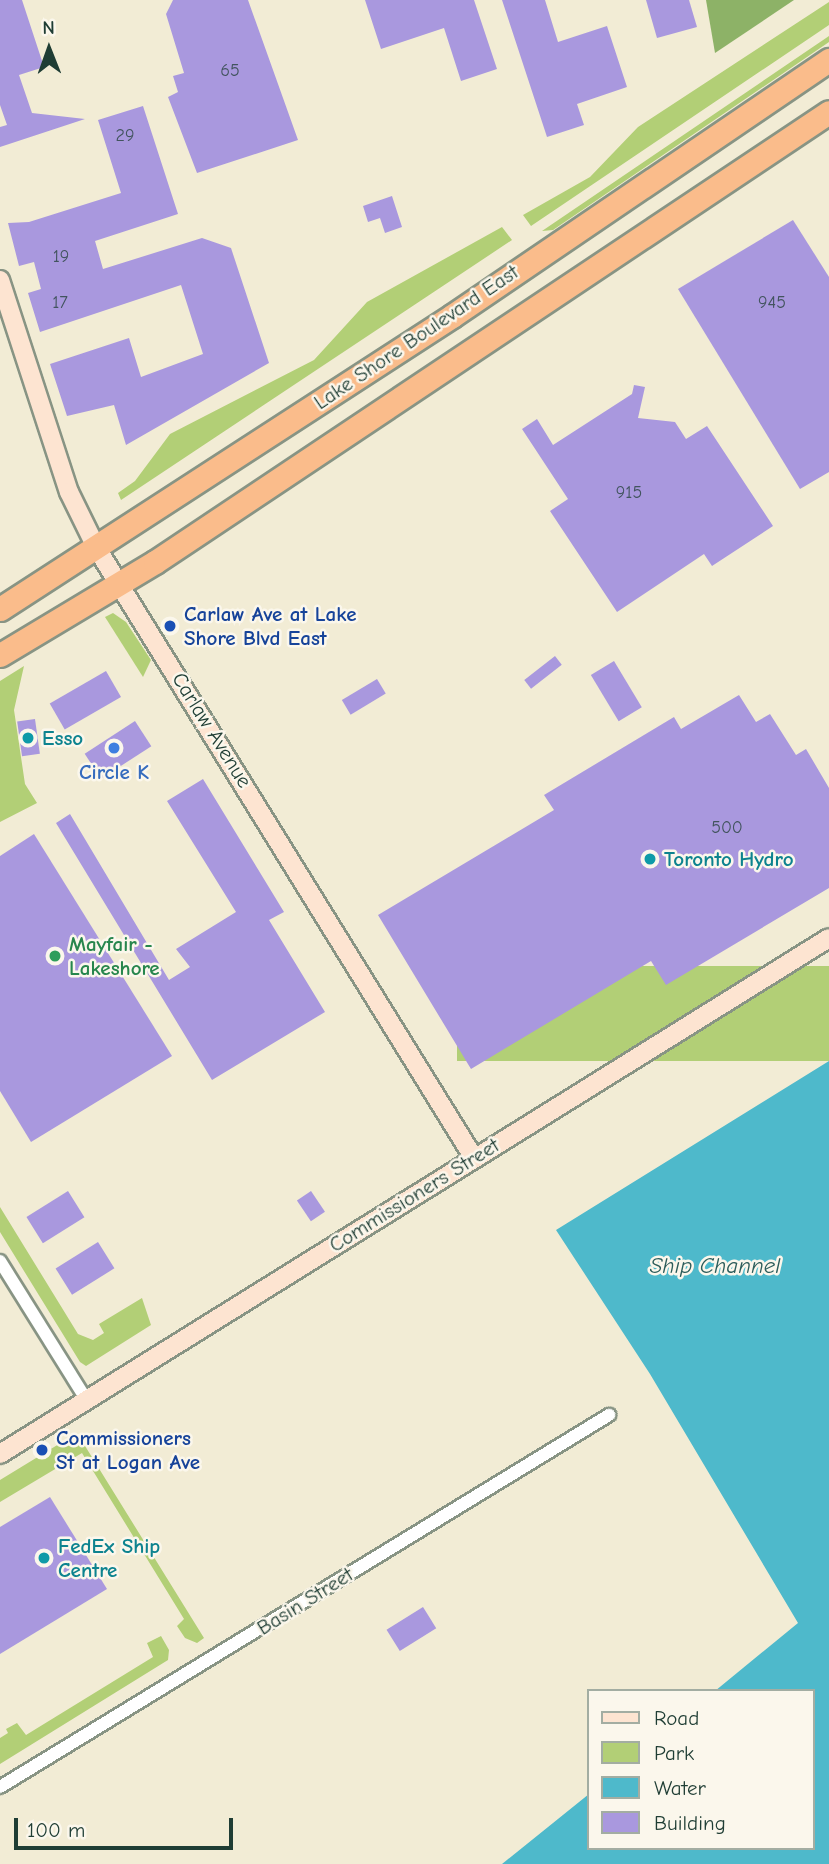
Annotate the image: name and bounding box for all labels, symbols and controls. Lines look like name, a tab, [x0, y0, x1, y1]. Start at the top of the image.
north arrow	[14, 14, 84, 84]
text: N	[42, 17, 55, 39]
house number: 65	[220, 60, 240, 82]
house number: 29	[116, 125, 134, 147]
house number: 19	[53, 246, 69, 268]
street label: Lake Shore Boulevard East	[309, 259, 523, 415]
house number: 17	[52, 292, 68, 314]
house number: 945	[758, 292, 786, 314]
house number: 915	[616, 482, 642, 504]
place label: Carlaw Ave at Lake Shore Blvd East	[184, 601, 357, 651]
marker: Carlaw Ave at Lake Shore Blvd East	[162, 618, 178, 634]
street label: Carlaw Avenue	[167, 668, 257, 792]
place label: Esso	[42, 725, 83, 751]
marker: Esso	[20, 730, 36, 746]
marker: Circle K	[106, 740, 122, 756]
place label: Circle K	[79, 759, 149, 785]
house number: 500	[711, 817, 743, 839]
place label: Toronto Hydro	[664, 846, 794, 872]
marker: Toronto Hydro	[642, 851, 658, 867]
place label: Mayfair - Lakeshore	[69, 931, 160, 981]
marker: Mayfair - Lakeshore	[47, 948, 63, 964]
street label: Commissioners Street	[324, 1132, 504, 1258]
water label: Ship Channel	[650, 1252, 780, 1280]
place label: Commissioners St at Logan Ave	[56, 1425, 200, 1475]
marker: Commissioners St at Logan Ave	[34, 1442, 50, 1458]
place label: FedEx Ship Centre	[58, 1533, 160, 1583]
marker: FedEx Ship Centre	[36, 1550, 52, 1566]
street label: Basin Street	[252, 1562, 358, 1640]
legend	[588, 1689, 815, 1850]
text: Road	[654, 1706, 699, 1730]
text: Park	[654, 1741, 694, 1765]
text: Water	[654, 1776, 706, 1800]
scale bar	[18, 1804, 236, 1848]
text: Building	[654, 1811, 726, 1835]
text: 100 m	[27, 1818, 85, 1842]

